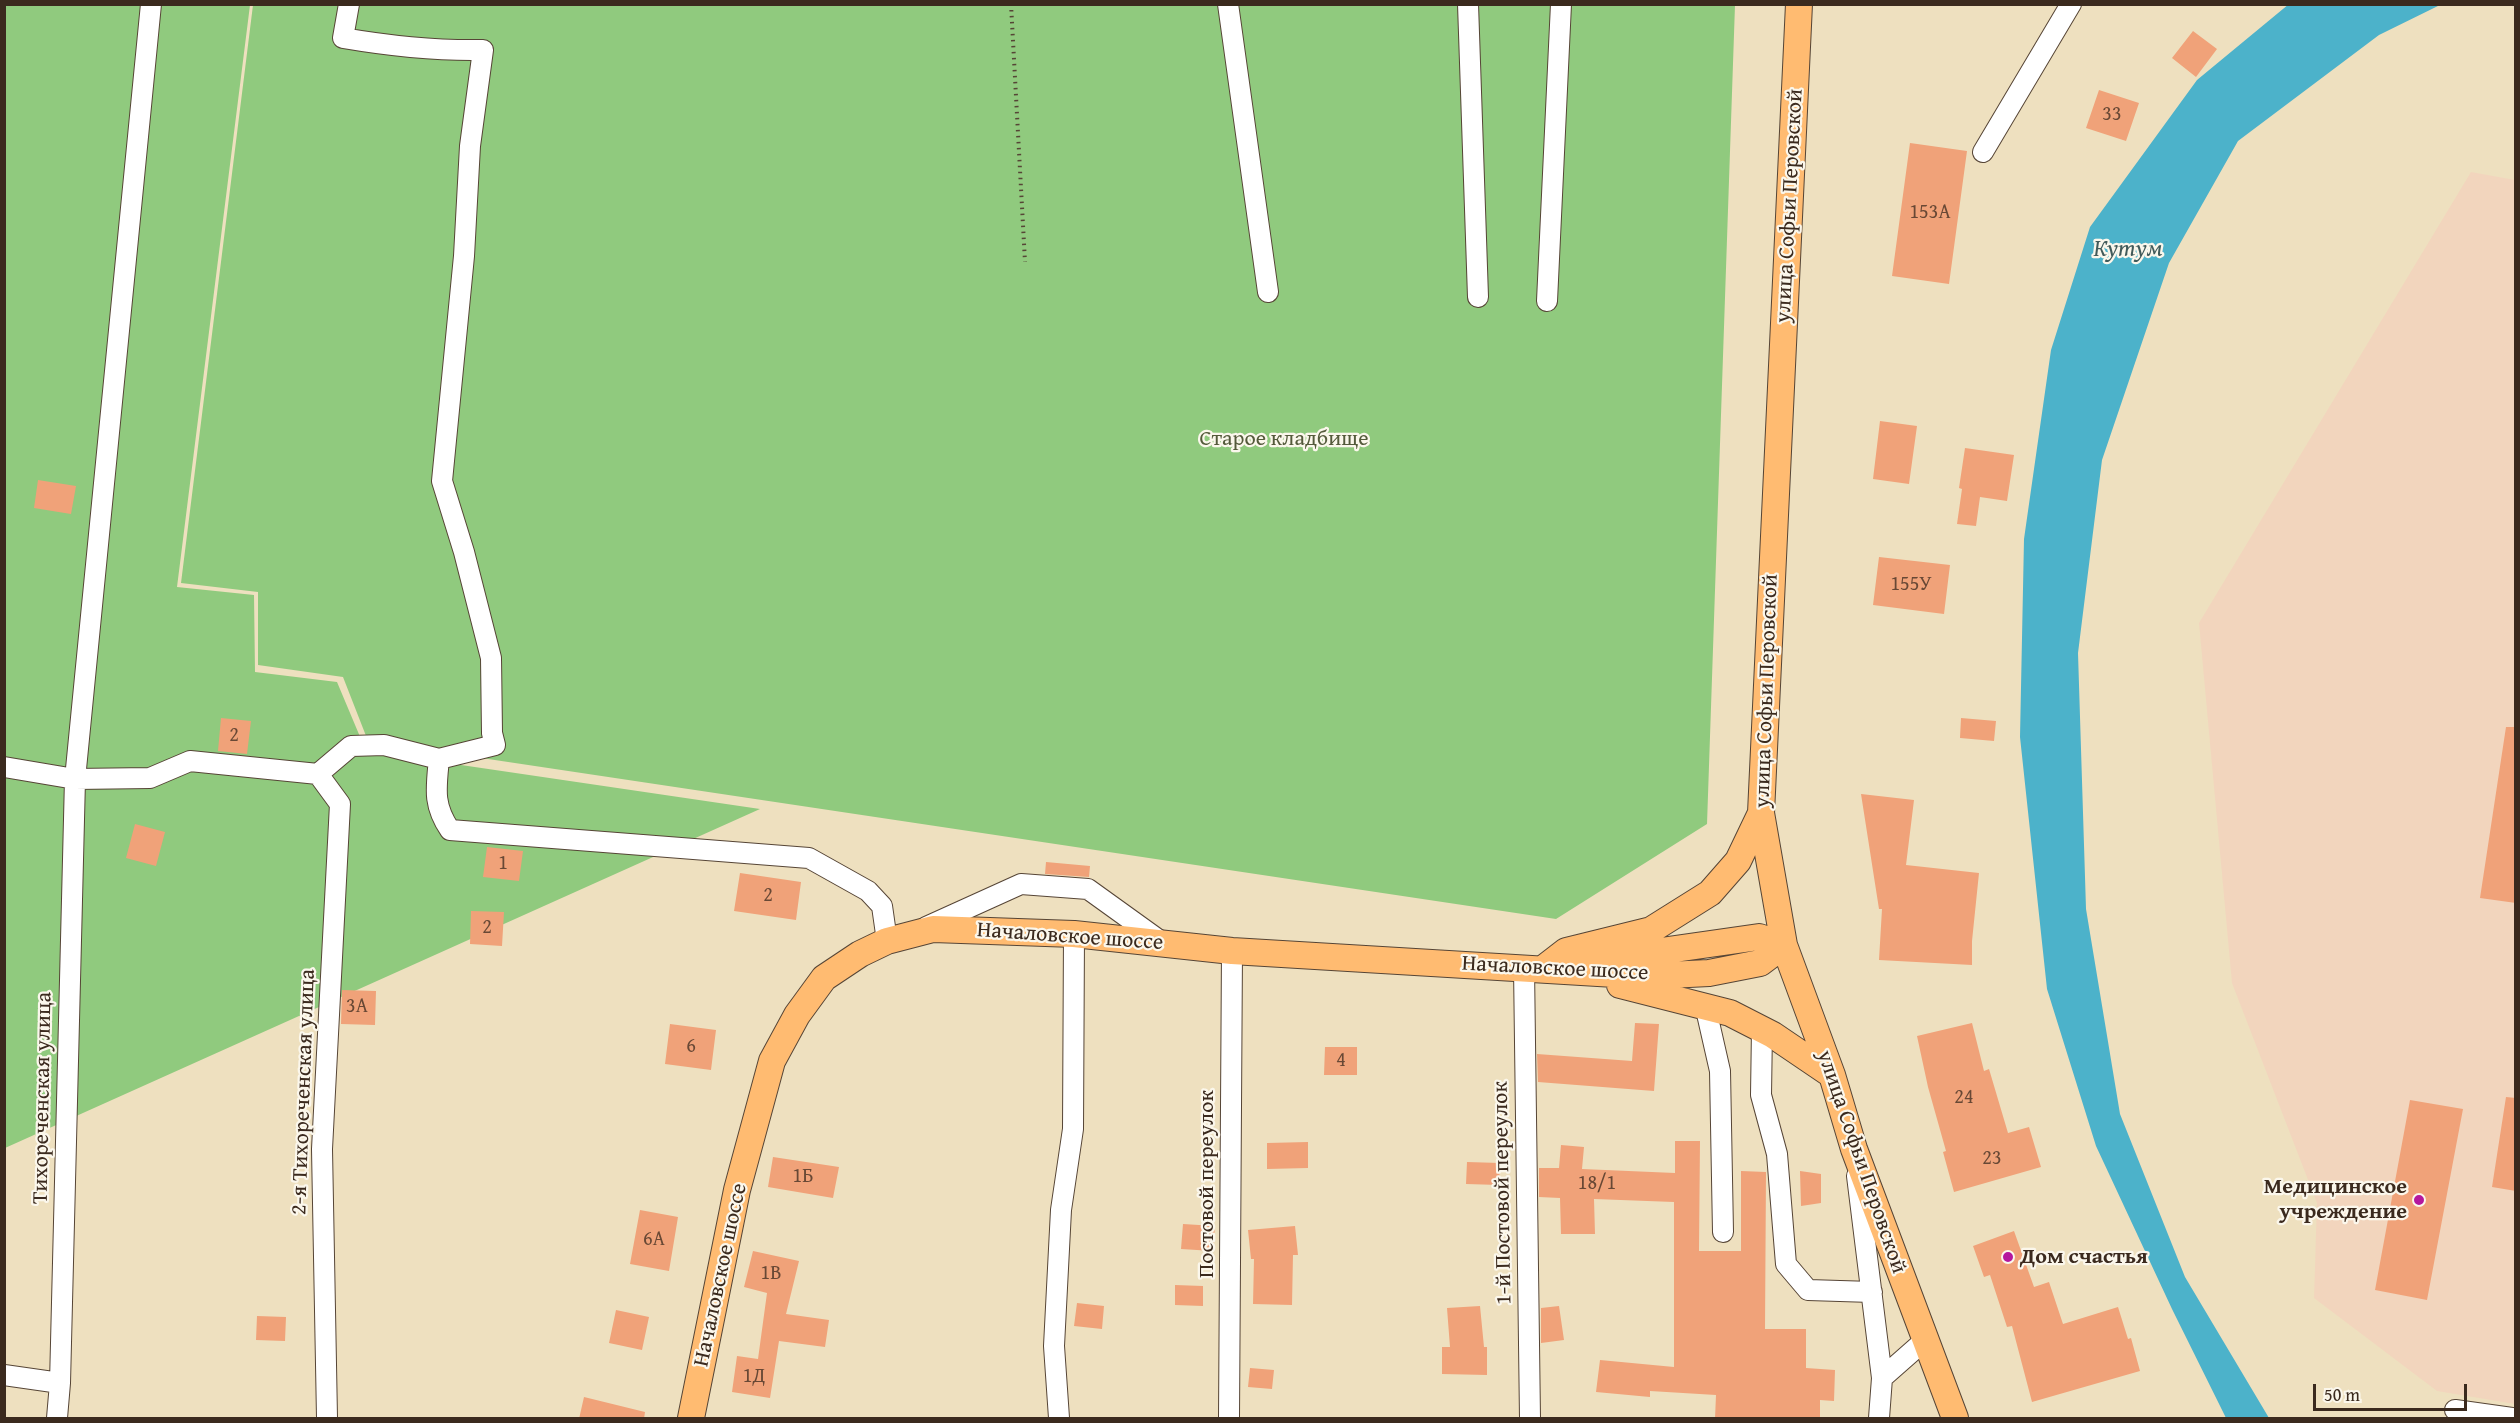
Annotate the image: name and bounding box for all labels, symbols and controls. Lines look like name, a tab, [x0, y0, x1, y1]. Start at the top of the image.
street label: улица Софьи Перовской	[1771, 88, 1809, 324]
house number: 33	[2102, 103, 2122, 127]
house number: 153А	[1909, 201, 1951, 225]
water label: Кутум	[2094, 236, 2162, 264]
park label: Старое кладбище	[1199, 426, 1369, 452]
street label: улица Софьи Перовской	[1750, 573, 1784, 809]
house number: 155У	[1890, 573, 1932, 597]
house number: 2	[229, 724, 239, 748]
house number: 1	[498, 852, 508, 876]
house number: 2	[763, 884, 773, 908]
house number: 2	[482, 916, 492, 940]
street label: Началовское шоссе	[976, 917, 1164, 957]
street label: Началовское шоссе	[1461, 951, 1649, 987]
street label: 2-я Тихореченская улица	[287, 969, 321, 1215]
street label: Тихореченская улица	[28, 992, 58, 1204]
house number: 3А	[346, 995, 368, 1019]
house number: 6	[686, 1035, 696, 1059]
street label: улица Софьи Перовской	[1810, 1047, 1912, 1277]
house number: 4	[1336, 1049, 1346, 1073]
street label: 1-й Постовой переулок	[1488, 1081, 1518, 1305]
house number: 24	[1954, 1086, 1974, 1110]
street label: Постовой переулок	[1194, 1090, 1220, 1278]
house number: 23	[1982, 1147, 2002, 1171]
house number: 1Б	[793, 1165, 813, 1189]
house number: 18/1	[1578, 1172, 1616, 1196]
place label: Медицинское учреждение	[2264, 1174, 2407, 1226]
street label: Началовское шоссе	[689, 1181, 753, 1369]
marker: Медицинское учреждение	[2412, 1193, 2426, 1207]
house number: 6А	[643, 1228, 665, 1252]
place label: Дом счастья	[2020, 1244, 2148, 1270]
marker: Дом счастья	[2001, 1250, 2015, 1264]
house number: 1В	[761, 1262, 781, 1286]
house number: 1Д	[743, 1365, 765, 1389]
scale bar	[2316, 1372, 2470, 1410]
text: 50 m	[2324, 1381, 2360, 1408]

